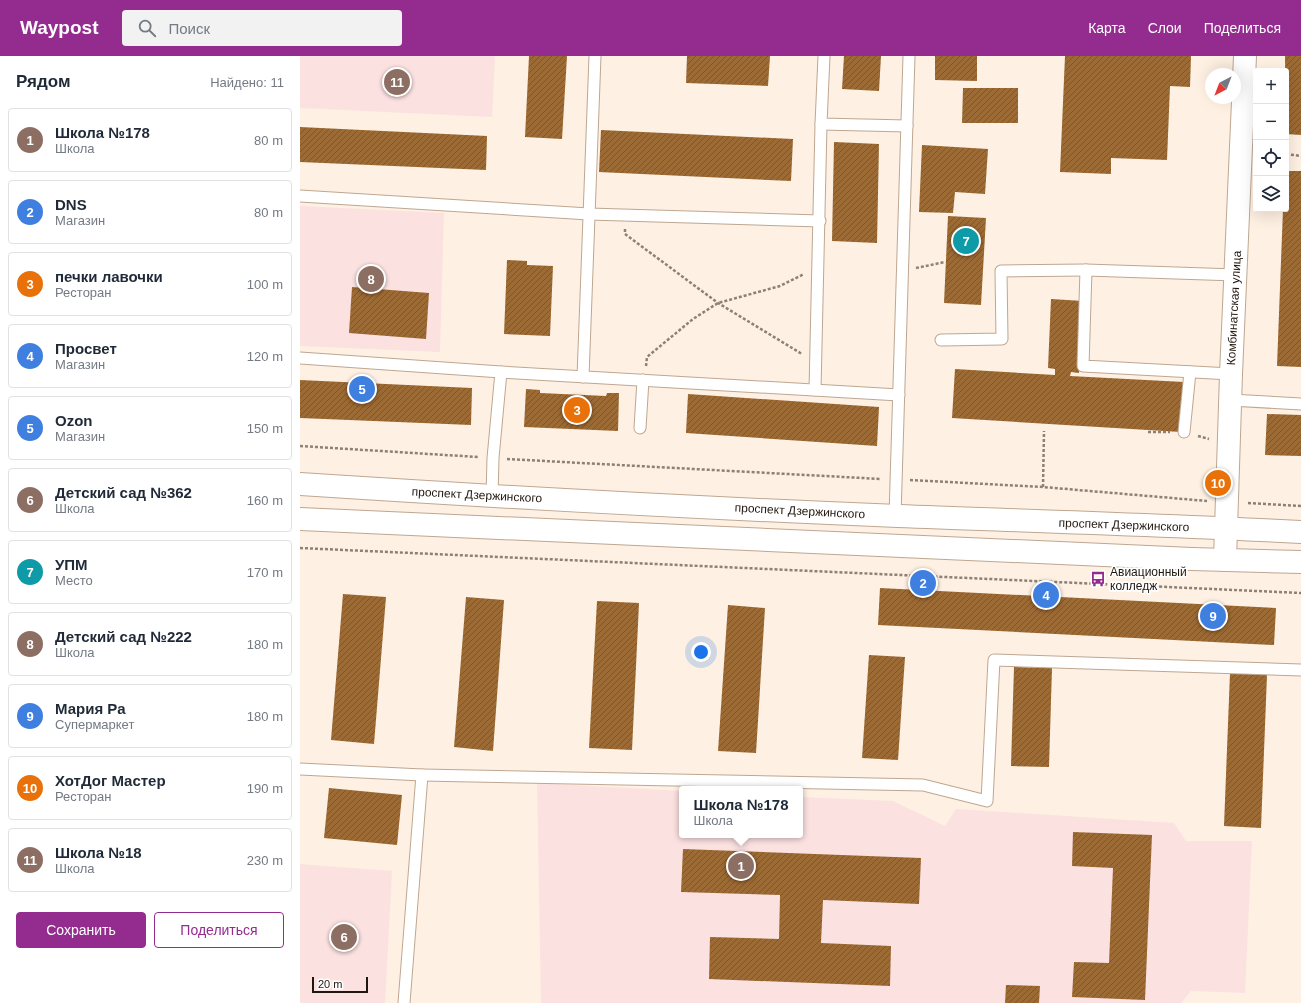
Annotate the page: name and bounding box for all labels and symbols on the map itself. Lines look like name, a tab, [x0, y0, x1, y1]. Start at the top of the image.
pin: 11	[384, 67, 410, 97]
north arrow	[1205, 68, 1241, 104]
pin: 7	[953, 226, 979, 256]
street label: Комбинатская улица	[1224, 250, 1244, 366]
pin: 8	[358, 264, 384, 294]
pin: 5	[349, 374, 375, 404]
pin: 3	[564, 395, 590, 425]
pin: 10	[1205, 468, 1231, 498]
street label: проспект Дзержинского	[411, 485, 543, 505]
street label: проспект Дзержинского	[734, 501, 866, 521]
street label: проспект Дзержинского	[1058, 516, 1190, 534]
place label: Авиационный колледж	[1110, 565, 1187, 593]
pin: 2	[910, 568, 936, 598]
bus stop icon: Авиационный колледж	[1089, 570, 1107, 588]
pin: 4	[1033, 580, 1059, 610]
pin: 9	[1200, 601, 1226, 631]
your location	[691, 642, 711, 662]
pin: 1	[728, 851, 754, 881]
pin: 6	[331, 922, 357, 952]
scale bar	[312, 975, 368, 994]

